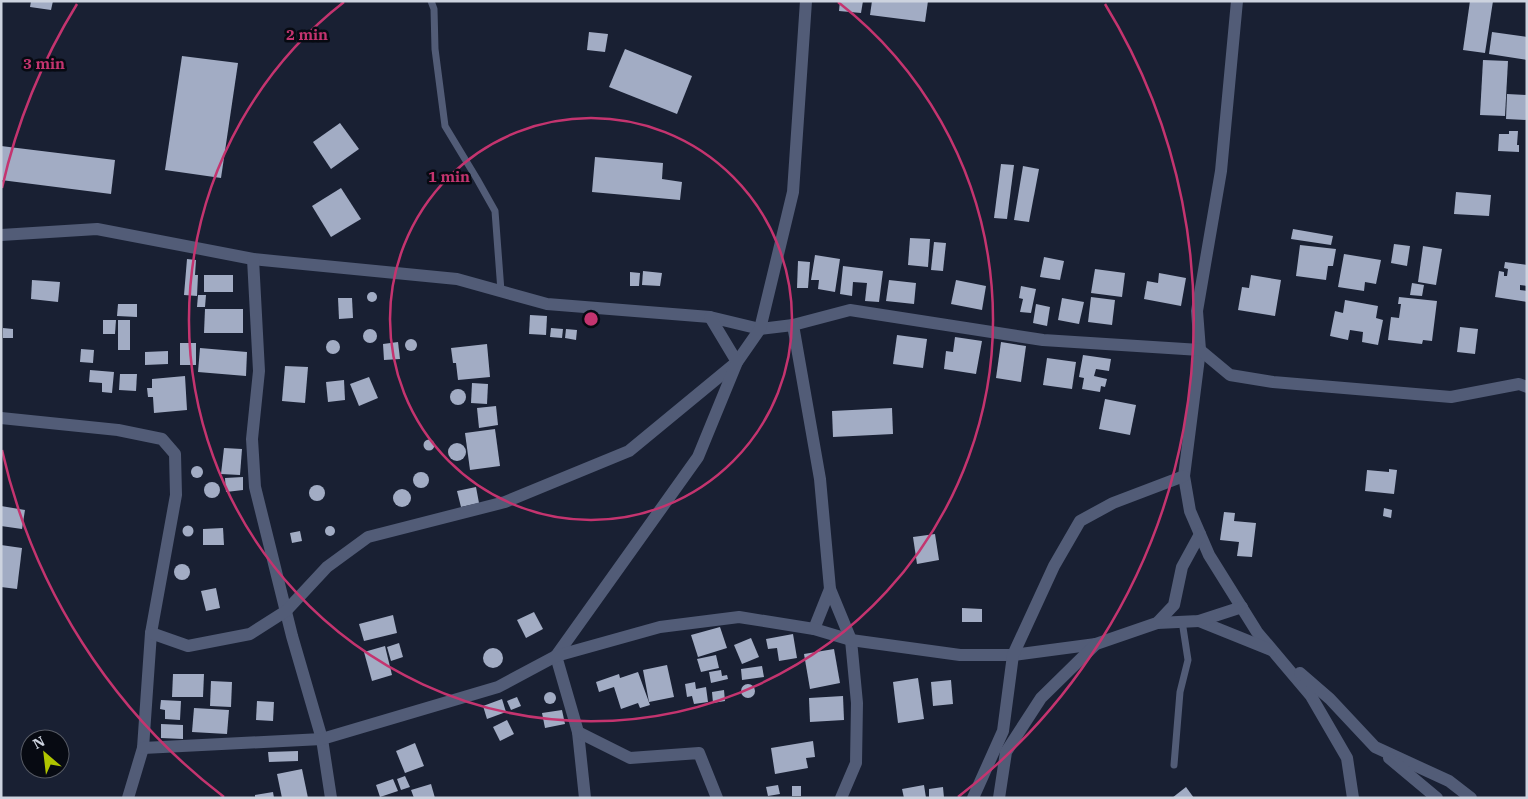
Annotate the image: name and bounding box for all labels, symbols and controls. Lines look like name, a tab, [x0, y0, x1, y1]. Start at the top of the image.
text: 2 min	[286, 25, 328, 44]
text: 3 min	[23, 54, 65, 73]
text: 1 min	[428, 167, 470, 186]
centre of rings	[582, 310, 600, 328]
north arrow	[20, 729, 70, 779]
text: N	[30, 732, 48, 753]

